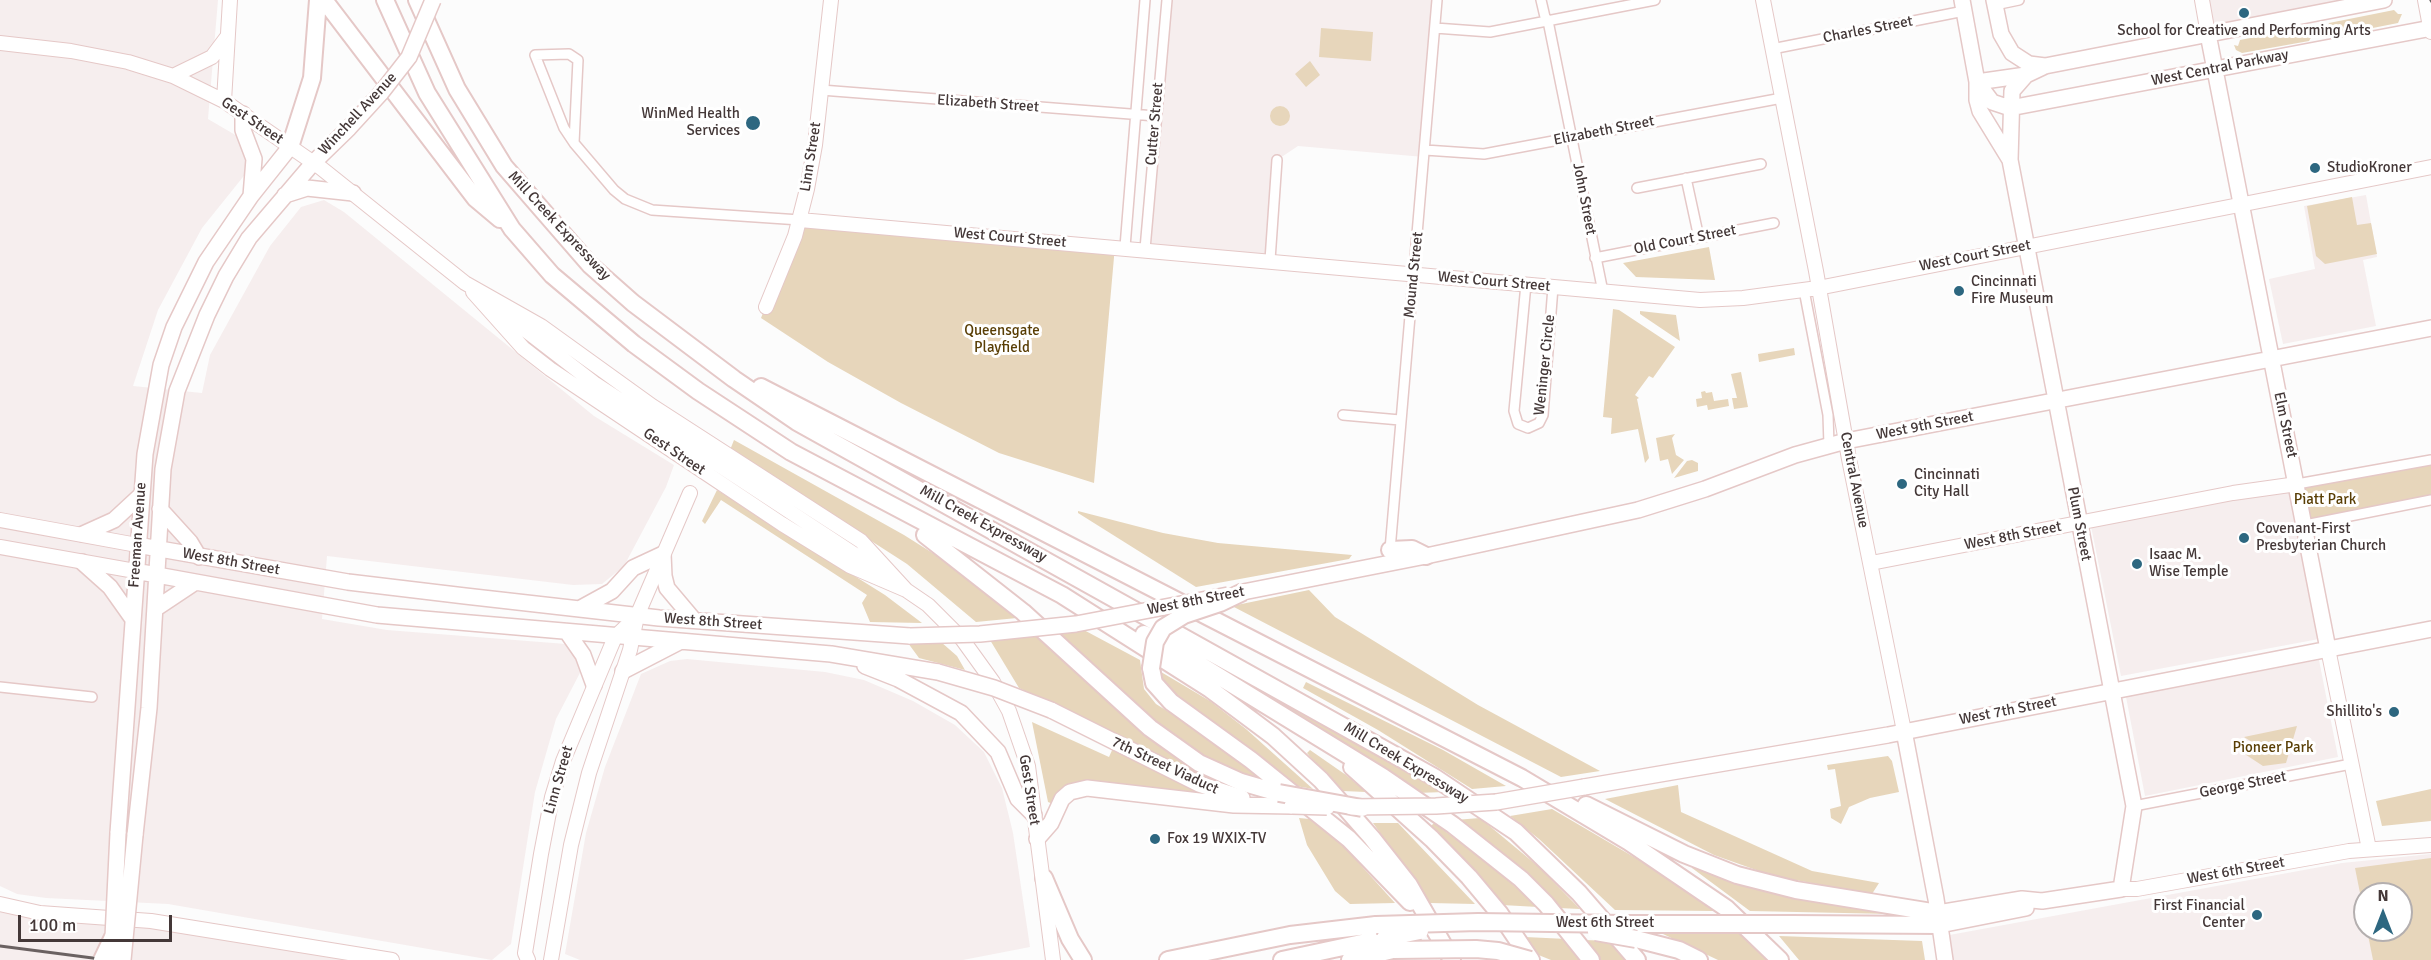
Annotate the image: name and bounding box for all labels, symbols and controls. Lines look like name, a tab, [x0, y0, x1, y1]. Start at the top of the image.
marker: School for Creative and Performing Arts	[2237, 6, 2251, 20]
street label: Charles Street	[1822, 12, 1914, 48]
place label: School for Creative and Performing Arts	[2117, 22, 2371, 40]
street label: West Central Parkway	[2150, 46, 2290, 90]
street label: Winchell Avenue	[315, 69, 401, 159]
street label: Cutter Street	[1142, 82, 1168, 166]
street label: Elizabeth Street	[936, 91, 1040, 117]
street label: Gest Street	[217, 94, 287, 148]
place label: WinMed Health Services	[641, 105, 740, 140]
street label: Elizabeth Street	[1552, 112, 1656, 150]
marker: WinMed Health Services	[744, 114, 762, 132]
street label: Linn Street	[797, 121, 825, 193]
place label: StudioKroner	[2327, 159, 2412, 177]
street label: John Street	[1568, 161, 1600, 237]
marker: StudioKroner	[2308, 161, 2322, 175]
street label: Mill Creek Expressway	[504, 168, 614, 284]
street label: Old Court Street	[1632, 221, 1738, 259]
street label: West Court Street	[953, 224, 1067, 252]
street label: Mound Street	[1401, 231, 1427, 319]
street label: West Court Street	[1918, 236, 2032, 276]
street label: West Court Street	[1437, 268, 1551, 296]
place label: Cincinnati Fire Museum	[1971, 273, 2053, 308]
marker: Cincinnati Fire Museum	[1952, 284, 1966, 298]
street label: Weninger Circle	[1531, 314, 1559, 416]
park label: Queensgate Playfield	[964, 322, 1040, 357]
street label: Elm Street	[2269, 390, 2301, 460]
street label: West 9th Street	[1875, 408, 1975, 444]
street label: Gest Street	[639, 425, 709, 479]
street label: Central Avenue	[1836, 430, 1872, 530]
place label: Cincinnati City Hall	[1914, 466, 1980, 501]
marker: Cincinnati City Hall	[1895, 477, 1909, 491]
street label: Freeman Avenue	[125, 482, 151, 588]
street label: Mill Creek Expressway	[916, 482, 1050, 566]
street label: Plum Street	[2063, 485, 2095, 563]
park label: Piatt Park	[2294, 491, 2356, 509]
street label: West 8th Street	[1963, 518, 2063, 554]
place label: Covenant-First Presbyterian Church	[2256, 520, 2386, 555]
marker: Covenant-First Presbyterian Church	[2237, 531, 2251, 545]
street label: West 8th Street	[181, 545, 281, 579]
place label: Isaac M. Wise Temple	[2149, 546, 2228, 581]
marker: Isaac M. Wise Temple	[2130, 557, 2144, 571]
street label: West 8th Street	[1146, 583, 1246, 619]
street label: West 8th Street	[663, 610, 763, 634]
street label: West 7th Street	[1958, 693, 2058, 729]
place label: Shillito's	[2326, 703, 2382, 721]
marker: Shillito's	[2387, 705, 2401, 719]
street label: Mill Creek Expressway	[1340, 719, 1472, 807]
street label: 7th Street Viaduct	[1109, 733, 1221, 799]
park label: Pioneer Park	[2232, 739, 2314, 757]
street label: Linn Street	[541, 744, 577, 816]
street label: Gest Street	[1015, 753, 1043, 827]
street label: George Street	[2198, 768, 2288, 802]
place label: Fox 19 WXIX-TV	[1167, 830, 1266, 848]
marker: Fox 19 WXIX-TV	[1148, 832, 1162, 846]
street label: West 6th Street	[2186, 854, 2286, 888]
north arrow	[2353, 882, 2413, 942]
text: N	[2377, 886, 2389, 906]
place label: First Financial Center	[2153, 897, 2245, 932]
scale bar	[21, 903, 176, 941]
marker: First Financial Center	[2250, 908, 2264, 922]
text: 100 m	[29, 914, 76, 936]
street label: West 6th Street	[1556, 914, 1654, 932]

